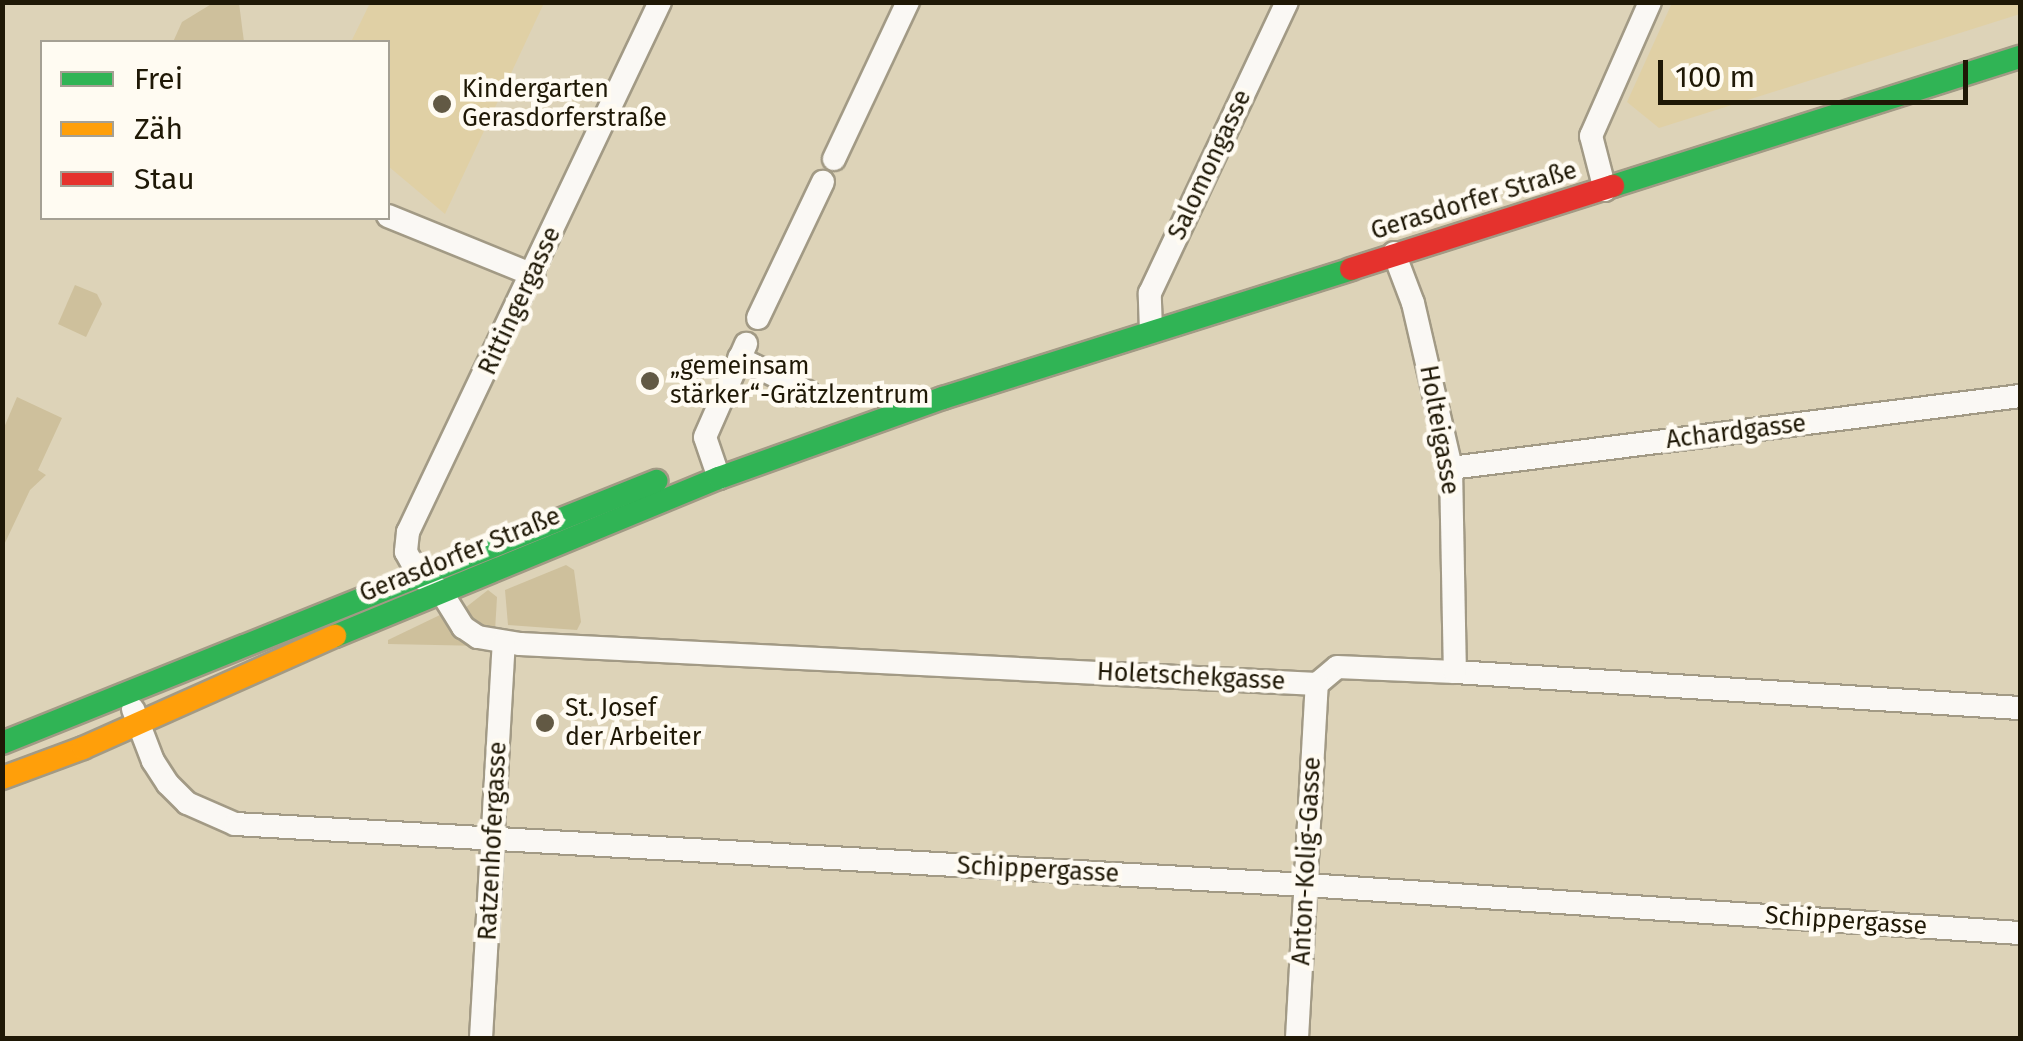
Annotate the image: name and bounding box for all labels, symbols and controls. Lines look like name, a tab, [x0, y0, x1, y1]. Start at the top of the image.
legend	[40, 40, 390, 220]
scale bar	[1663, 40, 1973, 102]
text: 100 m	[1675, 59, 1755, 95]
text: Frei	[134, 61, 183, 97]
place label: Kindergarten Gerasdorferstraße	[462, 75, 667, 134]
street label: Salomongasse	[1162, 85, 1258, 245]
marker: Kindergarten Gerasdorferstraße	[431, 93, 453, 115]
text: Zäh	[134, 111, 183, 147]
street label: Gerasdorfer Straße	[1367, 155, 1581, 247]
text: Stau	[134, 161, 195, 197]
street label: Rittingergasse	[473, 222, 567, 380]
place label: „gemeinsam stärker“-Grätzlzentrum	[670, 352, 929, 411]
street label: Holteigasse	[1413, 363, 1465, 497]
marker: „gemeinsam stärker“-Grätzlzentrum	[639, 370, 661, 392]
street label: Achardgasse	[1664, 409, 1808, 455]
street label: Gerasdorfer Straße	[355, 501, 565, 609]
street label: Holetschekgasse	[1096, 657, 1286, 697]
place label: St. Josef der Arbeiter	[565, 694, 701, 753]
marker: St. Josef der Arbeiter	[534, 712, 556, 734]
street label: Ratzenhofergasse	[473, 741, 513, 941]
street label: Anton-Kolig-Gasse	[1287, 756, 1327, 966]
street label: Schippergasse	[956, 851, 1120, 889]
street label: Schippergasse	[1764, 900, 1928, 942]

